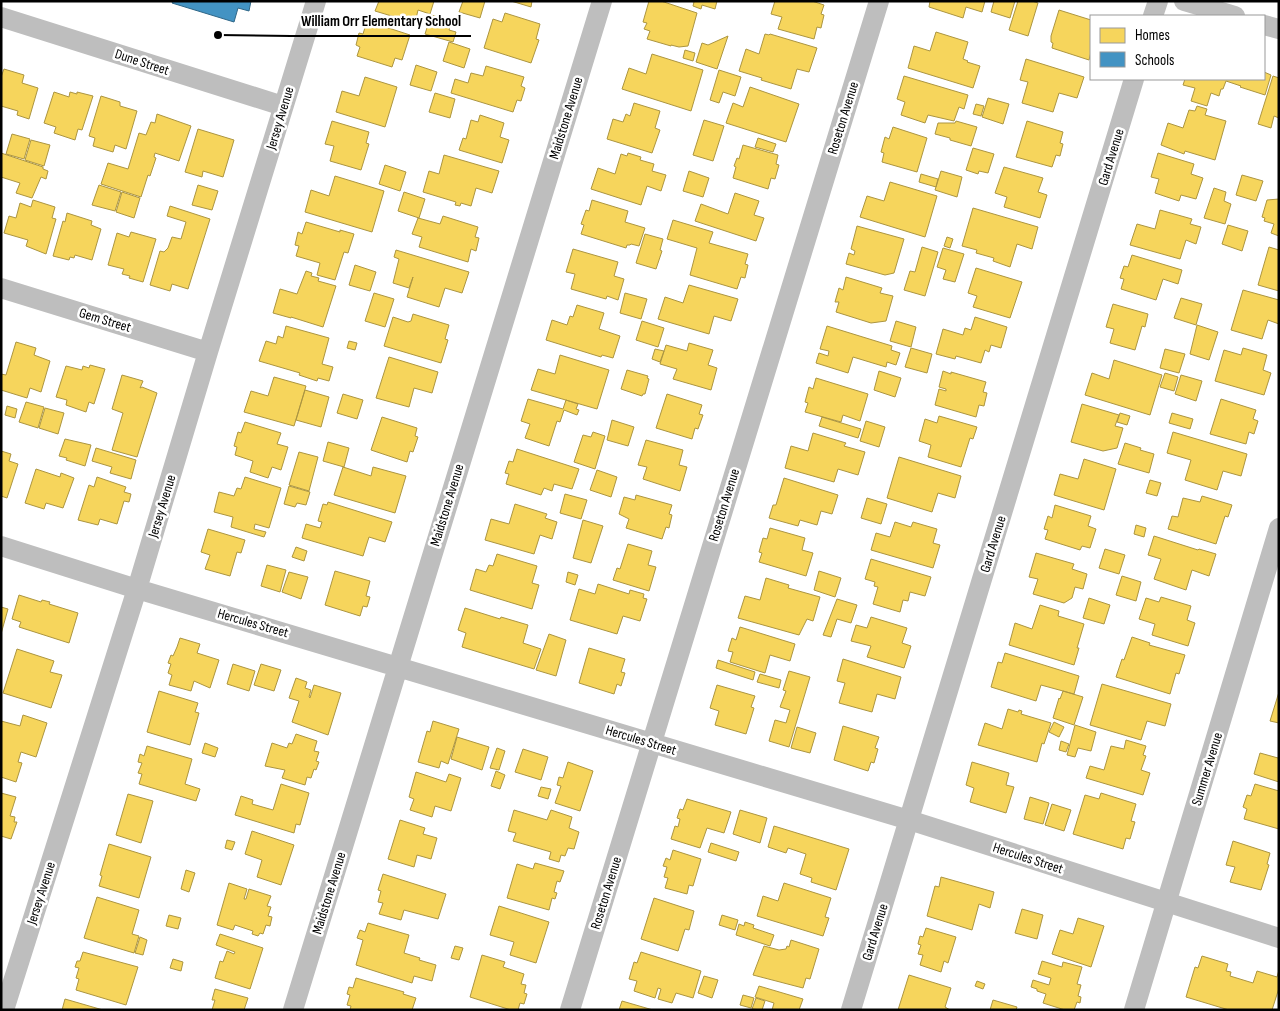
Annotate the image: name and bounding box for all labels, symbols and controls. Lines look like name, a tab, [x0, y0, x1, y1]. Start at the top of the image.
callout: William Orr Elementary School	[291, 6, 471, 36]
text: William Orr Elementary School	[301, 12, 461, 31]
legend	[1090, 15, 1265, 80]
text: Homes	[1135, 26, 1170, 45]
street label: Dune Street	[113, 45, 171, 79]
text: Schools	[1135, 51, 1174, 70]
street label: Maidstone Avenue	[545, 75, 587, 161]
street label: Roseton Avenue	[824, 80, 862, 156]
street label: Jersey Avenue	[262, 85, 298, 152]
street label: Gard Avenue	[1094, 127, 1128, 187]
street label: Gem Street	[77, 304, 133, 336]
street label: Maidstone Avenue	[426, 462, 468, 548]
street label: Roseton Avenue	[705, 467, 743, 543]
street label: Jersey Avenue	[144, 473, 180, 540]
street label: Gard Avenue	[976, 514, 1010, 574]
street label: Hercules Street	[216, 605, 290, 641]
street label: Hercules Street	[604, 721, 678, 759]
street label: Summer Avenue	[1188, 730, 1226, 808]
street label: Hercules Street	[991, 839, 1065, 877]
street label: Maidstone Avenue	[308, 850, 350, 936]
street label: Roseton Avenue	[587, 855, 625, 931]
street label: Jersey Avenue	[23, 860, 59, 927]
street label: Gard Avenue	[858, 902, 892, 962]

